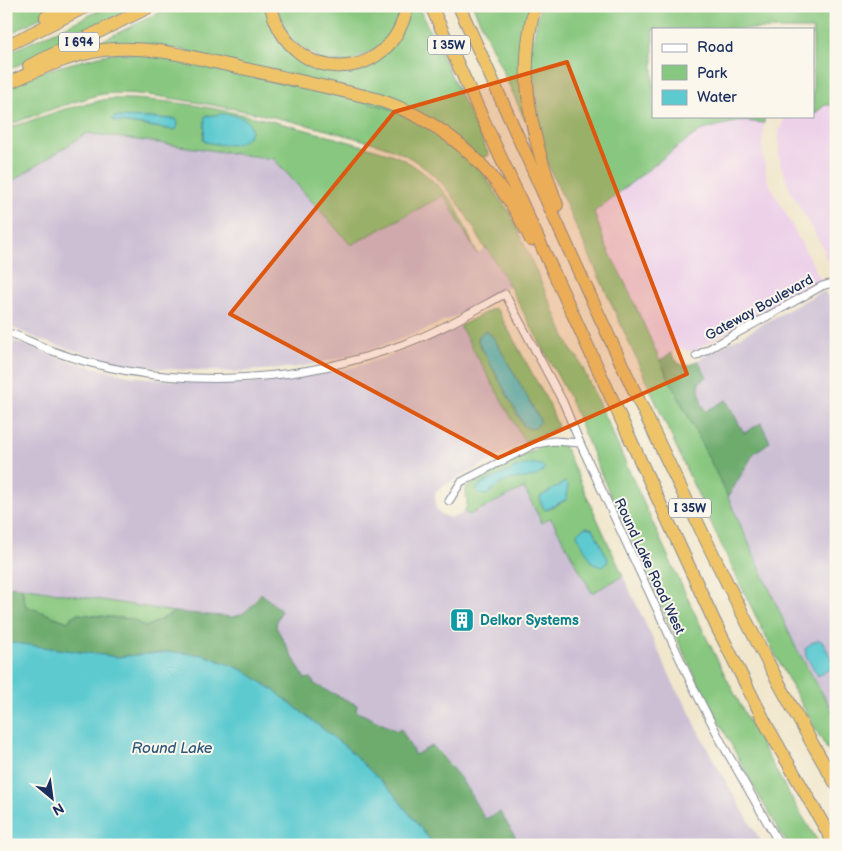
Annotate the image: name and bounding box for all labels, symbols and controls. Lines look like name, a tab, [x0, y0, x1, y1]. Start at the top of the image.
legend	[652, 28, 814, 118]
road number: I 694	[59, 32, 99, 52]
road number: I 35W	[428, 36, 470, 54]
text: Road	[697, 38, 733, 57]
text: Park	[697, 64, 728, 83]
text: Water	[697, 88, 737, 107]
street label: Gateway Boulevard	[702, 271, 816, 344]
street label: Round Lake Road West	[611, 496, 689, 638]
road number: I 35W	[669, 498, 711, 518]
building icon: Delkor Systems	[449, 607, 475, 633]
place label: Delkor Systems	[480, 612, 579, 629]
water label: Round Lake	[132, 739, 213, 758]
north arrow	[28, 774, 78, 824]
text: N	[49, 799, 67, 819]

